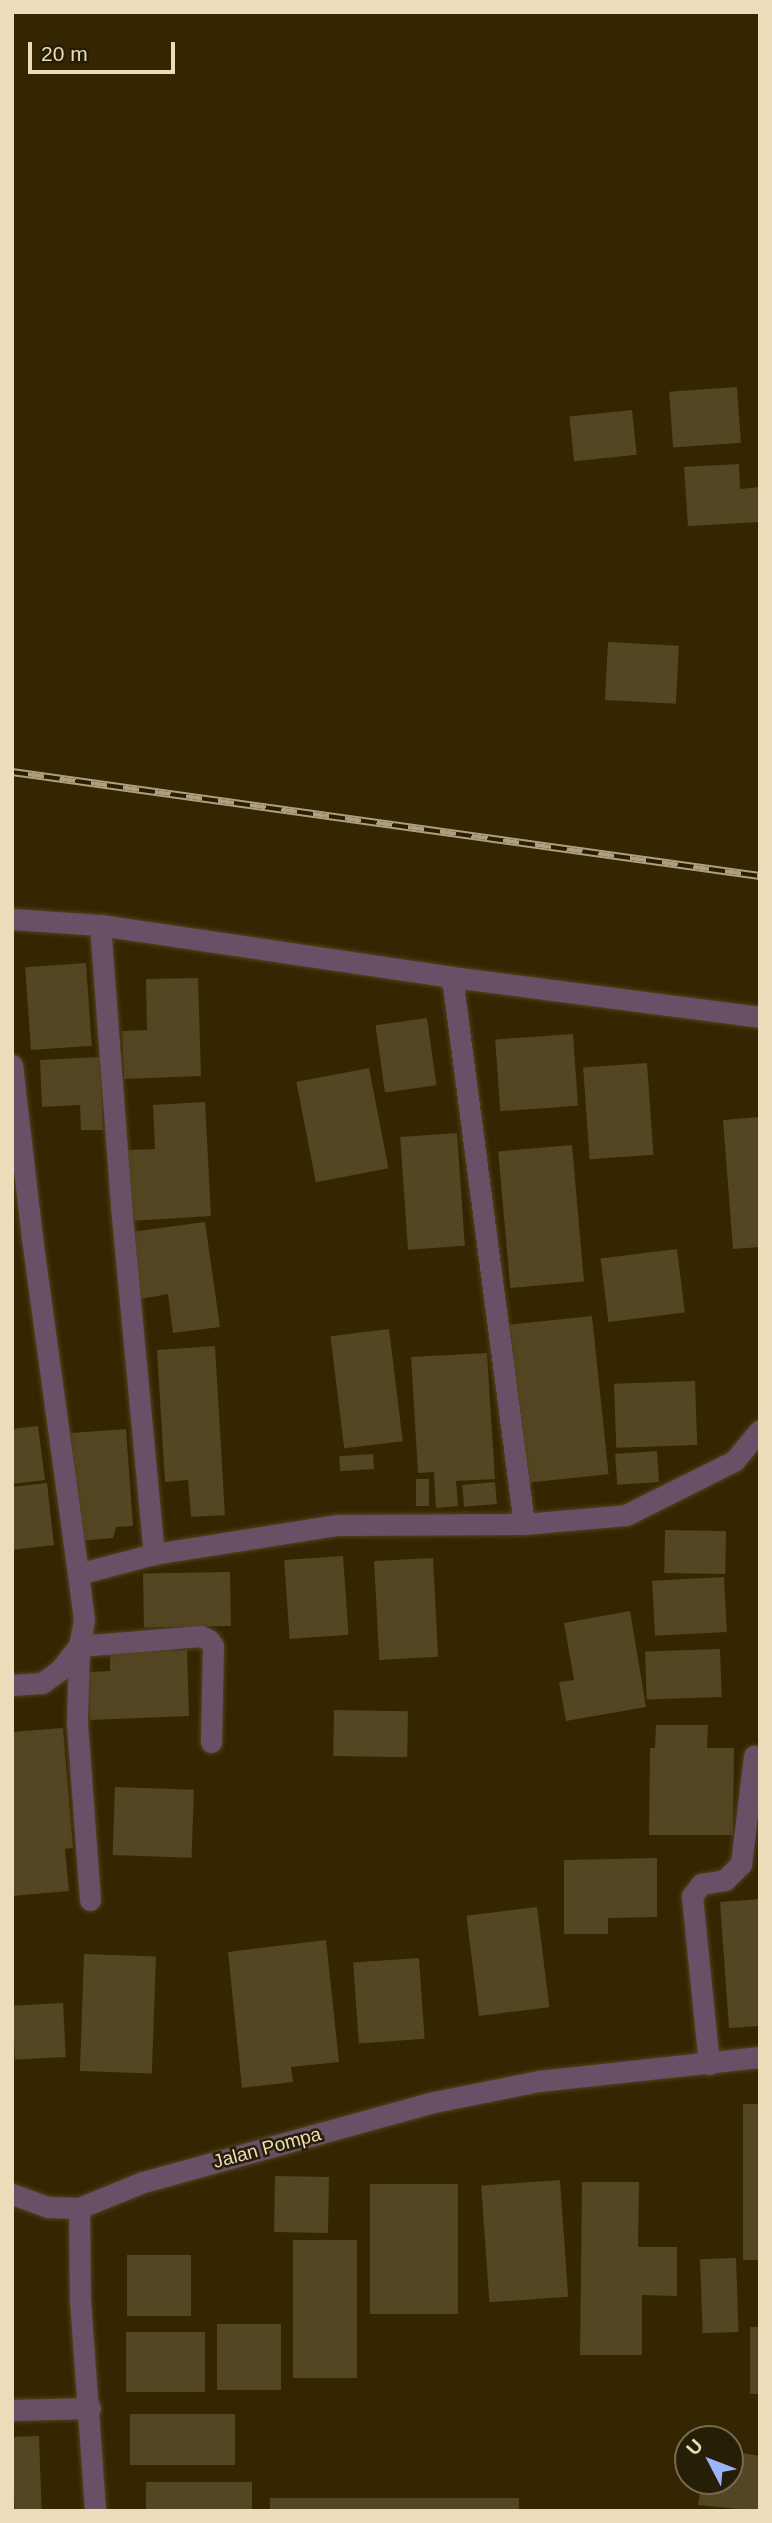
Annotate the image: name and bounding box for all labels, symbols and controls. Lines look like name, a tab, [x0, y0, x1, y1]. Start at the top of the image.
scale bar	[32, 28, 178, 72]
text: 20 m	[41, 42, 88, 65]
street label: Jalan Pompa	[210, 2123, 324, 2173]
north arrow	[674, 2425, 744, 2495]
text: U	[682, 2435, 707, 2459]

